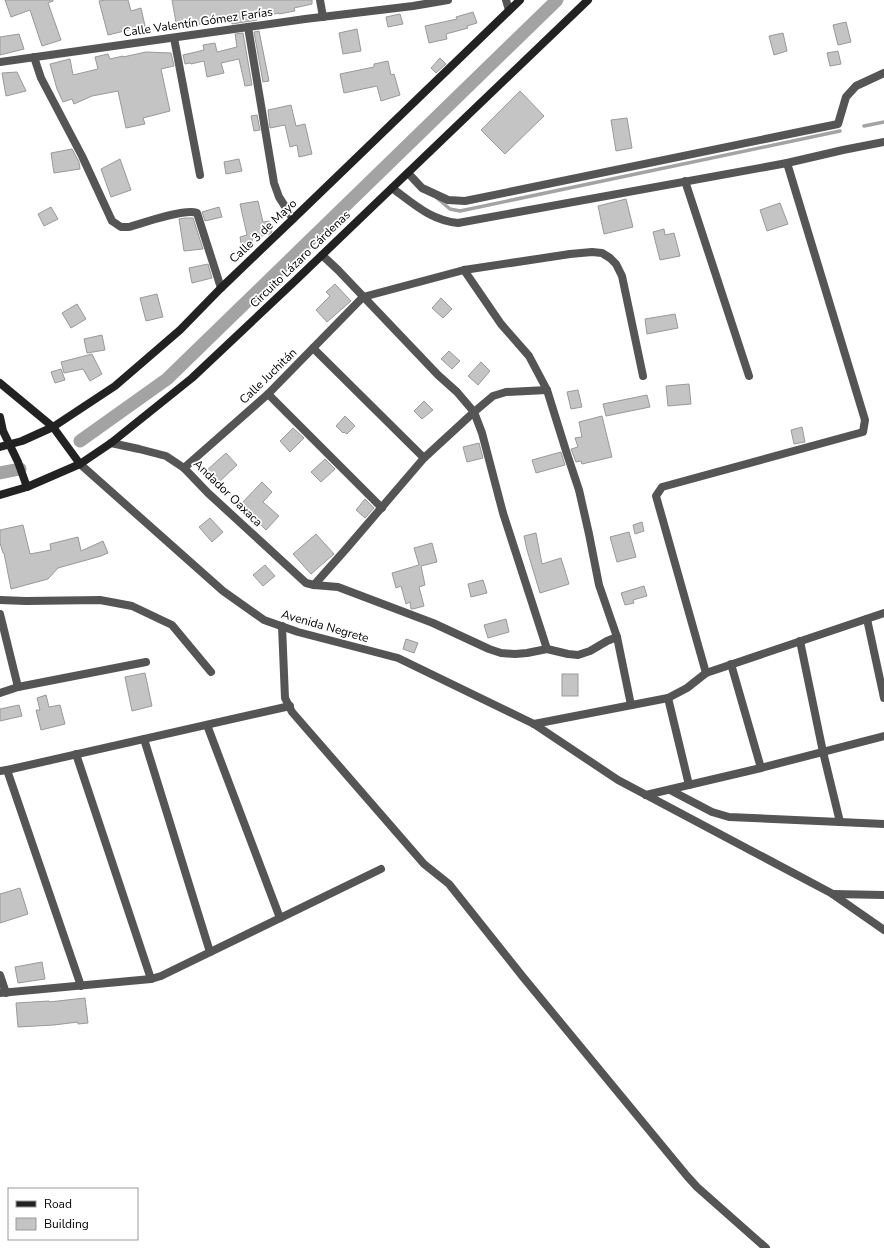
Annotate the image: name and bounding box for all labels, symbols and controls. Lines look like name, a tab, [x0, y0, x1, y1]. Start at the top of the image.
street label: Calle Valentín Gómez Farías	[122, 4, 274, 40]
street label: Calle 3 de Mayo	[226, 195, 300, 266]
street label: Circuito Lázaro Cárdenas	[246, 207, 354, 311]
street label: Calle Juchitán	[236, 345, 300, 407]
street label: Andador Oaxaca	[190, 456, 266, 530]
street label: Avenida Negrete	[279, 606, 371, 646]
legend	[8, 1188, 138, 1240]
text: Road	[44, 1196, 72, 1212]
text: Building	[44, 1216, 89, 1232]

